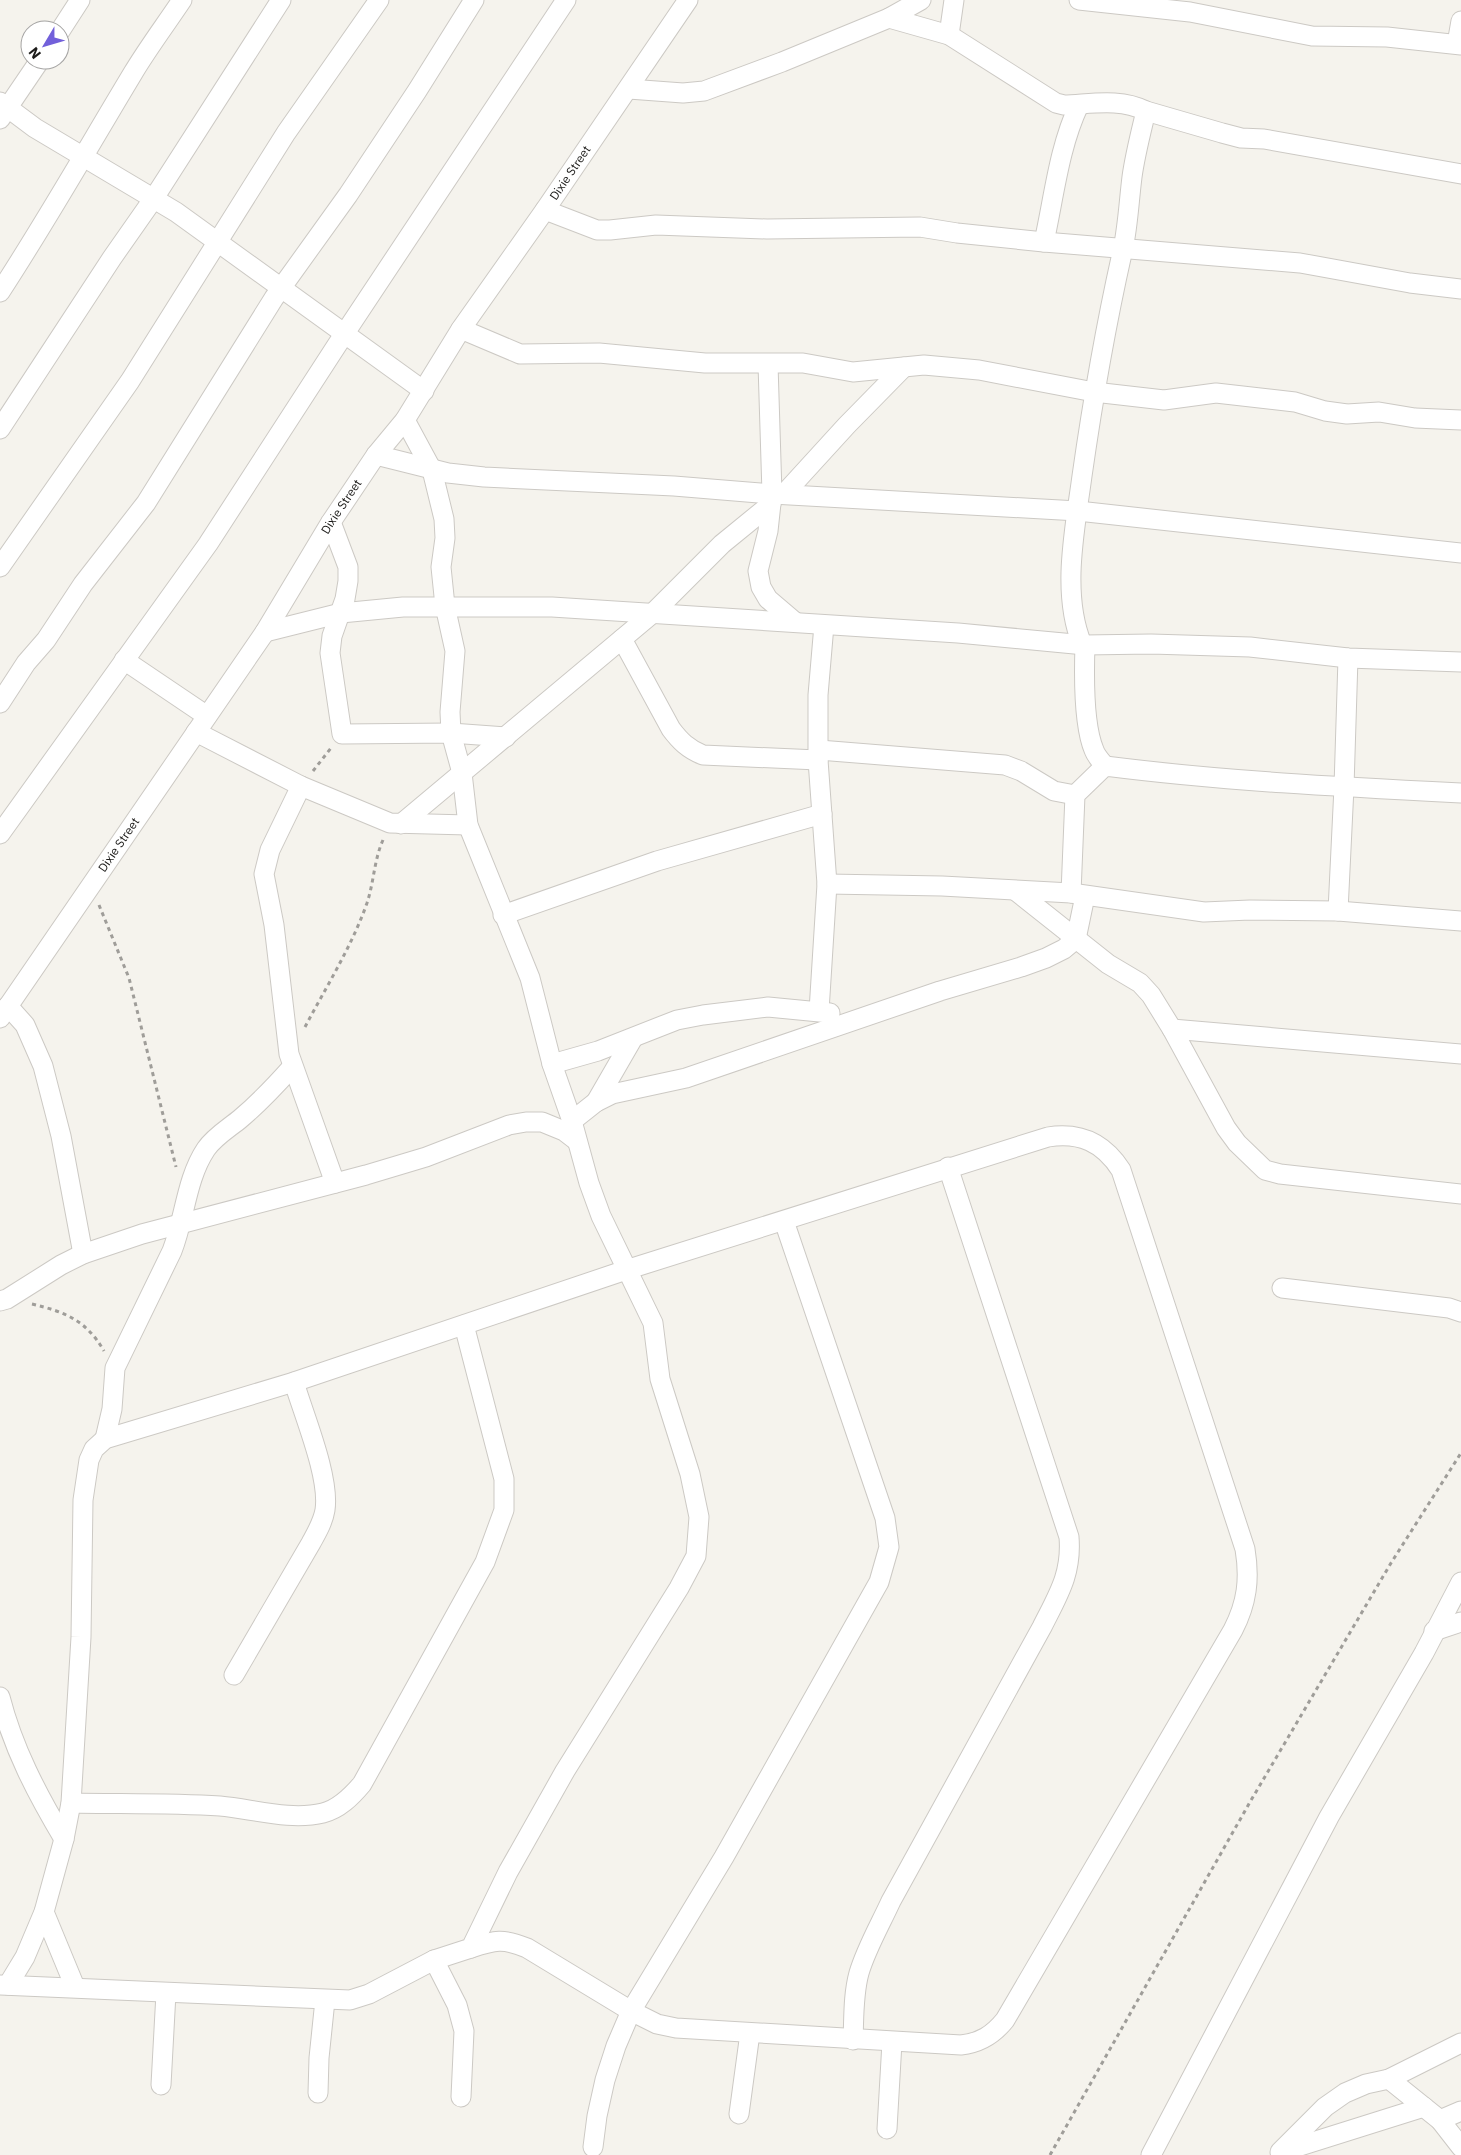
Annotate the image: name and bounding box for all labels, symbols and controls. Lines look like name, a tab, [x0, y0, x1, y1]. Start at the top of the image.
north arrow	[20, 20, 70, 70]
text: N	[25, 43, 45, 63]
street label: Dixie Street	[546, 143, 594, 203]
street label: Dixie Street	[318, 476, 365, 537]
street label: Dixie Street	[95, 815, 142, 875]

